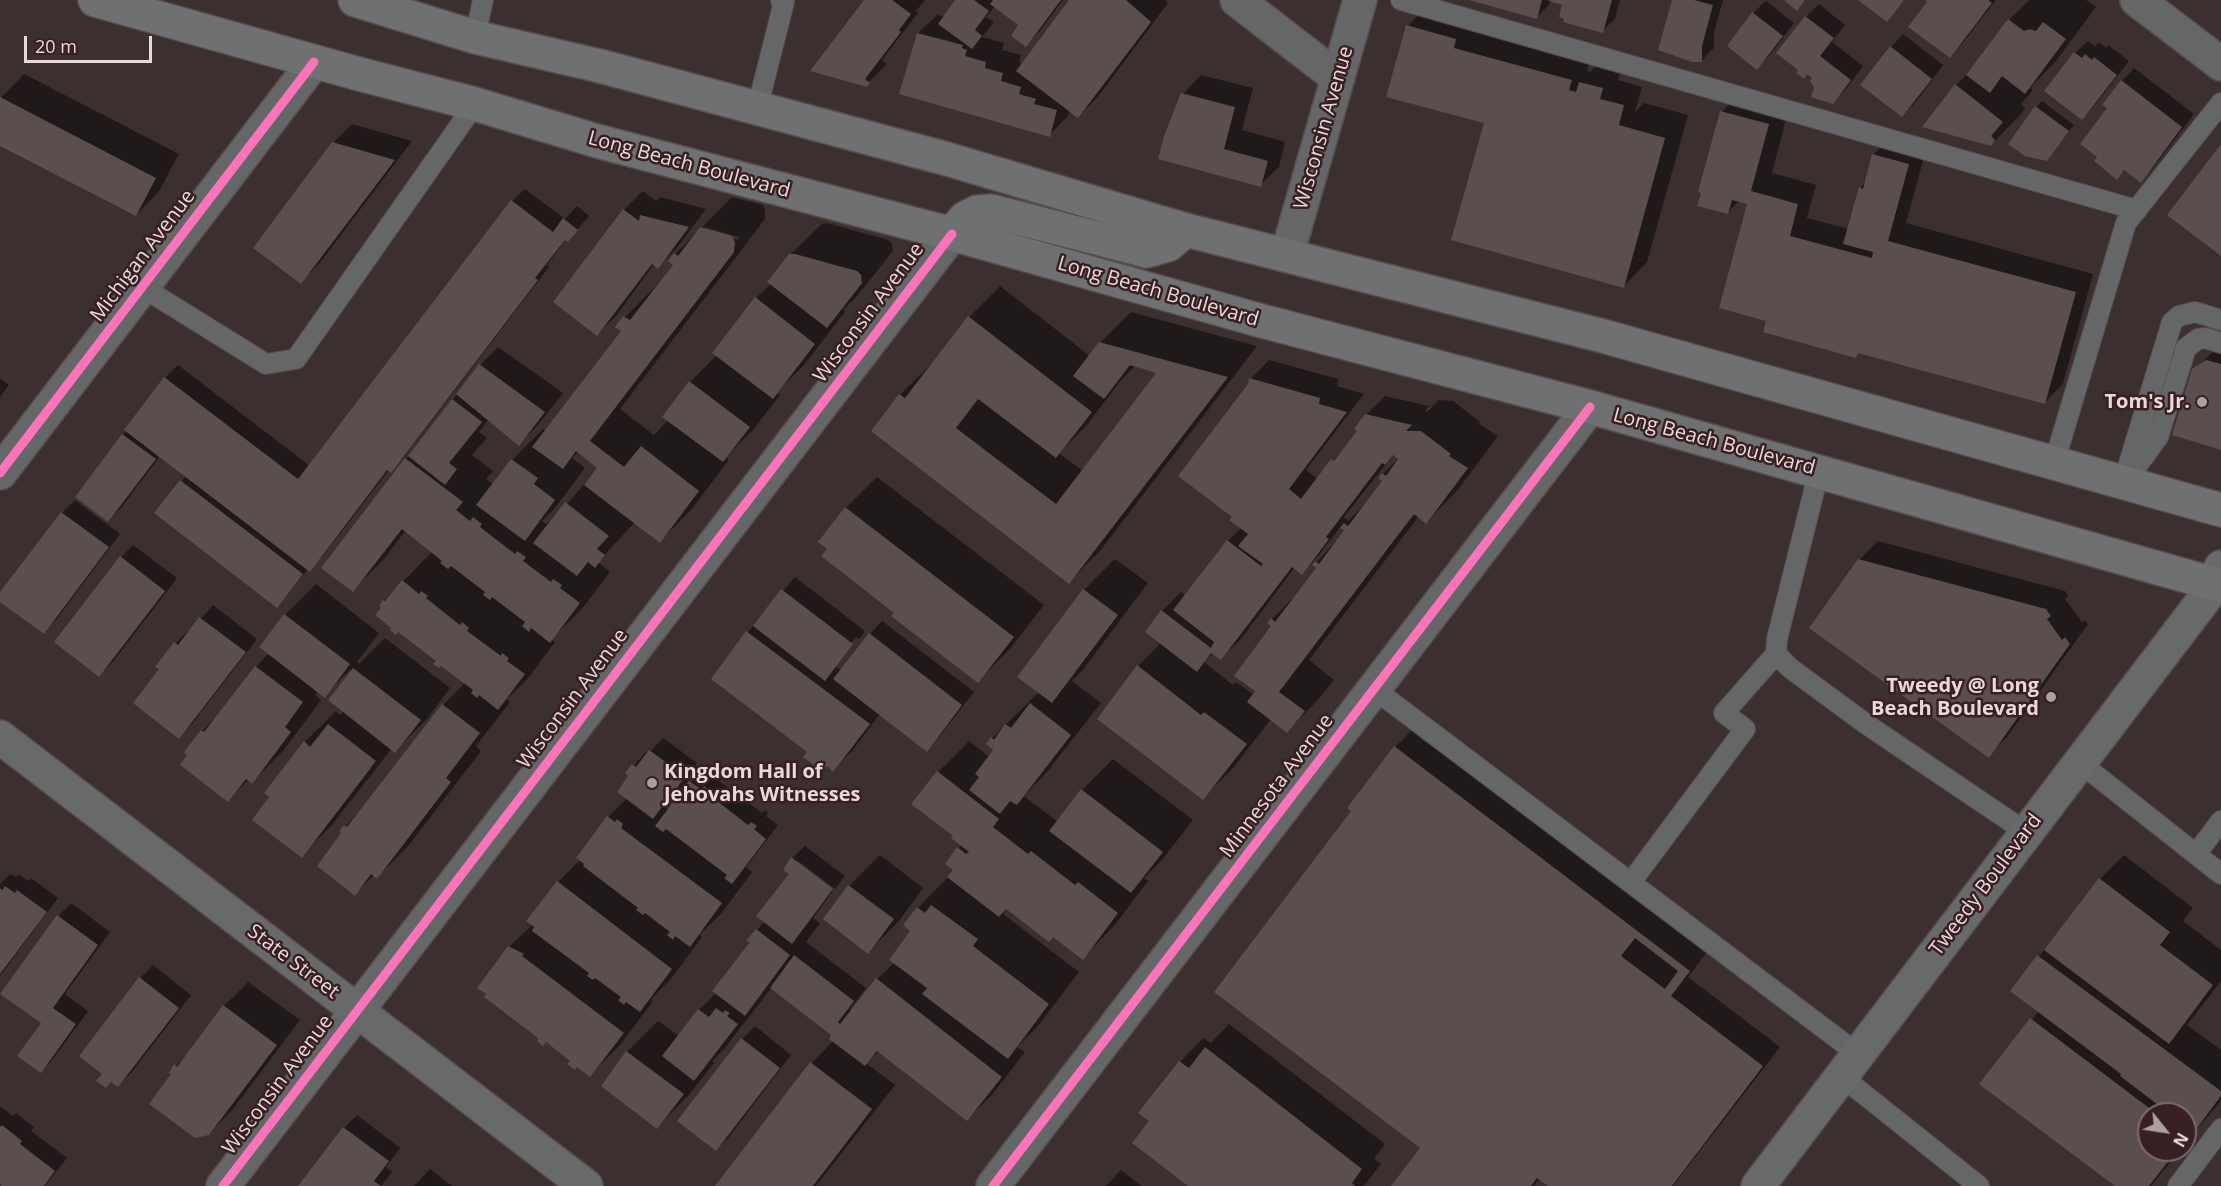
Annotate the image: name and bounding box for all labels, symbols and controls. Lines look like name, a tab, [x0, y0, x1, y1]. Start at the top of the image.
scale bar	[27, 24, 154, 62]
text: 20 m	[35, 34, 77, 58]
street label: Wisconsin Avenue	[1289, 44, 1359, 212]
street label: Long Beach Boulevard	[585, 126, 793, 204]
street label: Michigan Avenue	[86, 185, 200, 327]
street label: Wisconsin Avenue	[809, 238, 929, 388]
street label: Long Beach Boulevard	[1055, 252, 1261, 332]
place label: Tom's Jr.	[2105, 390, 2190, 414]
marker: Tom's Jr.	[2195, 395, 2209, 409]
street label: Long Beach Boulevard	[1610, 403, 1818, 481]
street label: Wisconsin Avenue	[513, 624, 633, 774]
place label: Tweedy @ Long Beach Boulevard	[1871, 674, 2039, 721]
marker: Tweedy @ Long Beach Boulevard	[2044, 690, 2058, 704]
street label: Minnesota Avenue	[1215, 710, 1339, 862]
place label: Kingdom Hall of Jehovahs Witnesses	[664, 760, 860, 807]
marker: Kingdom Hall of Jehovahs Witnesses	[645, 776, 659, 790]
street label: Tweedy Boulevard	[1925, 809, 2047, 961]
street label: State Street	[242, 920, 344, 1004]
street label: Wisconsin Avenue	[218, 1010, 338, 1160]
north arrow	[2137, 1102, 2197, 1162]
text: N	[2168, 1129, 2194, 1151]

